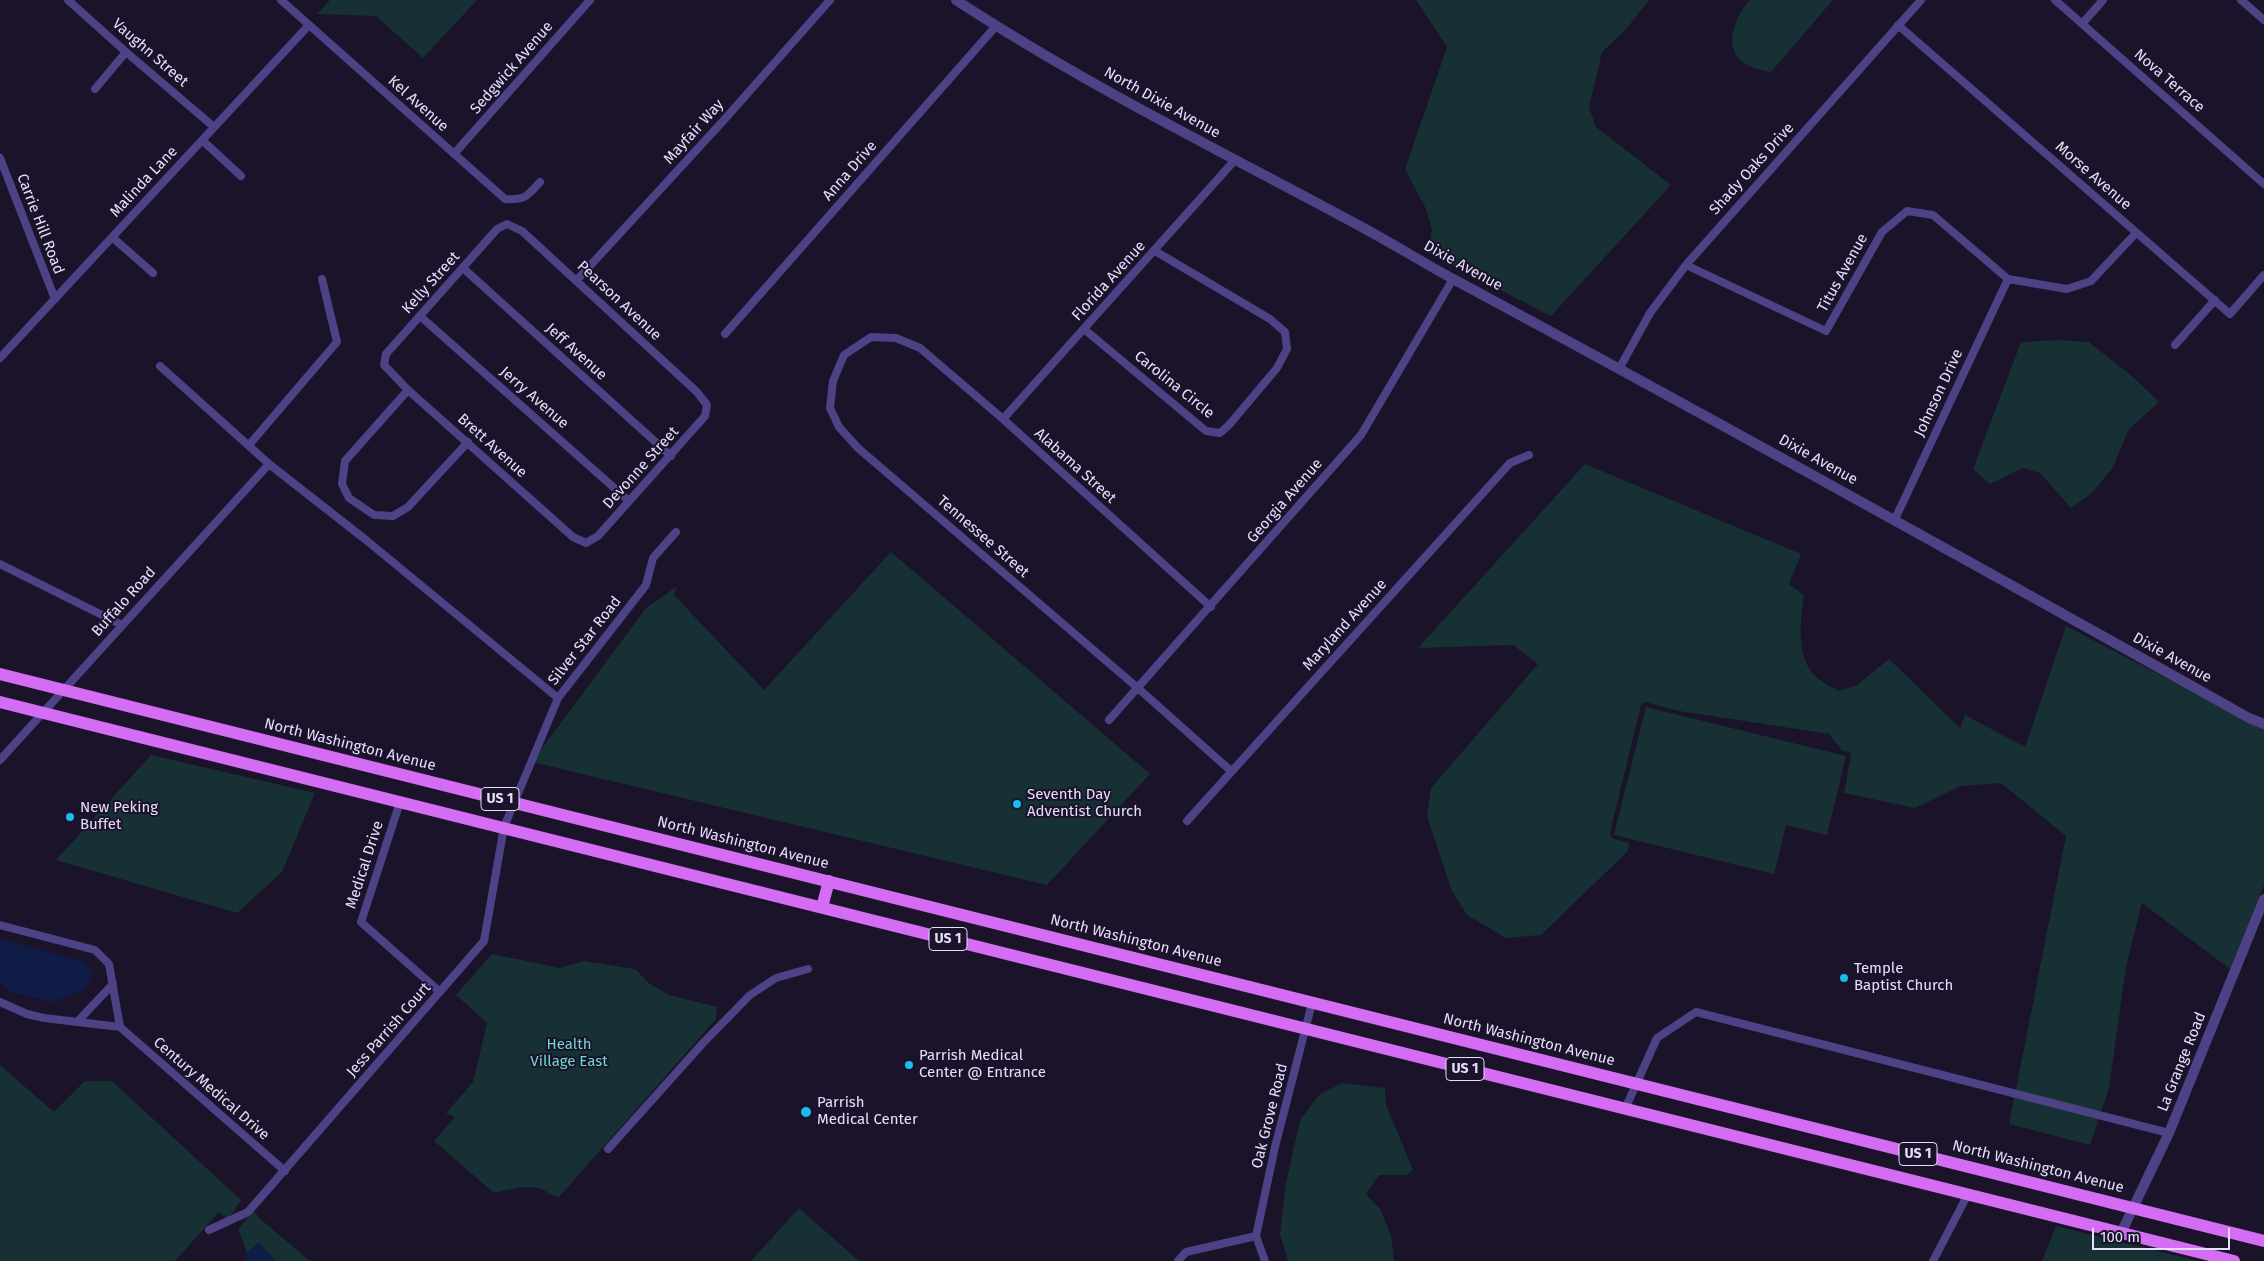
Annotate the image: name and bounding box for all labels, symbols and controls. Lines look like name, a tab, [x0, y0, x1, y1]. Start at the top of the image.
street label: Vaughn Street	[108, 15, 192, 91]
street label: Sedgwick Avenue	[467, 18, 557, 118]
street label: Nova Terrace	[2130, 45, 2208, 117]
street label: North Dixie Avenue	[1101, 64, 1223, 142]
street label: Kel Avenue	[384, 72, 452, 136]
street label: Mayfair Way	[660, 96, 728, 168]
street label: Shady Oaks Drive	[1706, 119, 1798, 219]
street label: Anna Drive	[819, 137, 881, 205]
street label: Morse Avenue	[2051, 138, 2135, 214]
street label: Malinda Lane	[107, 143, 181, 221]
street label: Carrie Hill Road	[13, 171, 67, 277]
street label: Titus Avenue	[1814, 231, 1872, 315]
street label: Florida Avenue	[1068, 237, 1150, 325]
street label: Dixie Avenue	[1420, 237, 1506, 295]
street label: Kelly Street	[398, 248, 464, 318]
street label: Pearson Avenue	[573, 257, 665, 345]
street label: Jeff Avenue	[542, 320, 610, 384]
street label: Johnson Drive	[1911, 346, 1967, 440]
street label: Carolina Circle	[1130, 347, 1218, 423]
street label: Jerry Avenue	[496, 363, 572, 433]
street label: Brett Avenue	[454, 410, 530, 482]
street label: Devonne Street	[599, 423, 683, 513]
street label: Alabama Street	[1030, 425, 1120, 507]
street label: Dixie Avenue	[1775, 431, 1861, 489]
street label: Georgia Avenue	[1243, 455, 1327, 547]
street label: Tennessee Street	[933, 492, 1033, 582]
street label: Buffalo Road	[88, 564, 160, 640]
street label: Maryland Avenue	[1299, 576, 1391, 674]
street label: Silver Star Road	[545, 593, 625, 689]
street label: Dixie Avenue	[2129, 629, 2215, 687]
street label: North Washington Avenue	[262, 715, 438, 775]
place label: Seventh Day Adventist Church	[1027, 786, 1142, 821]
road number: US 1	[481, 788, 519, 811]
marker: Seventh Day Adventist Church	[1011, 798, 1023, 810]
place label: New Peking Buffet	[80, 799, 158, 834]
marker: New Peking Buffet	[64, 811, 76, 823]
street label: North Washington Avenue	[655, 813, 831, 873]
street label: Medical Drive	[342, 819, 388, 911]
street label: North Washington Avenue	[1048, 911, 1224, 971]
road number: US 1	[929, 928, 967, 951]
place label: Temple Baptist Church	[1854, 960, 1953, 995]
marker: Temple Baptist Church	[1838, 972, 1850, 984]
street label: Jess Parrish Court	[343, 979, 435, 1081]
street label: North Washington Avenue	[1441, 1010, 1617, 1070]
street label: La Grange Road	[2154, 1010, 2210, 1114]
street label: Century Medical Drive	[149, 1034, 273, 1144]
park label: Health Village East	[530, 1036, 608, 1071]
place label: Parrish Medical Center @ Entrance	[919, 1047, 1046, 1082]
road number: US 1	[1446, 1058, 1484, 1080]
marker: Parrish Medical Center @ Entrance	[903, 1059, 915, 1071]
street label: Oak Grove Road	[1248, 1062, 1292, 1170]
place label: Parrish Medical Center	[817, 1094, 918, 1129]
marker: Parrish Medical Center	[799, 1105, 813, 1119]
street label: North Washington Avenue	[1950, 1137, 2126, 1197]
road number: US 1	[1899, 1142, 1937, 1166]
scale bar	[2094, 1218, 2232, 1250]
text: 100 m	[2100, 1228, 2140, 1246]

